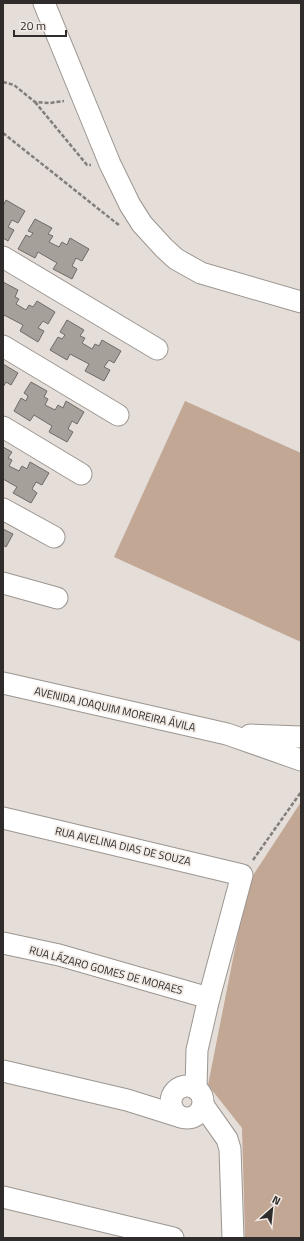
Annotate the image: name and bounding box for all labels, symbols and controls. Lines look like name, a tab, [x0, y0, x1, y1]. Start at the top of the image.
scale bar	[14, 12, 66, 38]
text: 20 m	[20, 16, 46, 35]
street label: AVENIDA JOAQUIM MOREIRA ÁVILA	[33, 683, 198, 735]
street label: RUA AVELINA DIAS DE SOUZA	[54, 823, 193, 870]
street label: RUA LÁZARO GOMES DE MORAES	[27, 942, 185, 998]
north arrow	[252, 1189, 292, 1229]
text: N	[270, 1191, 284, 1209]

